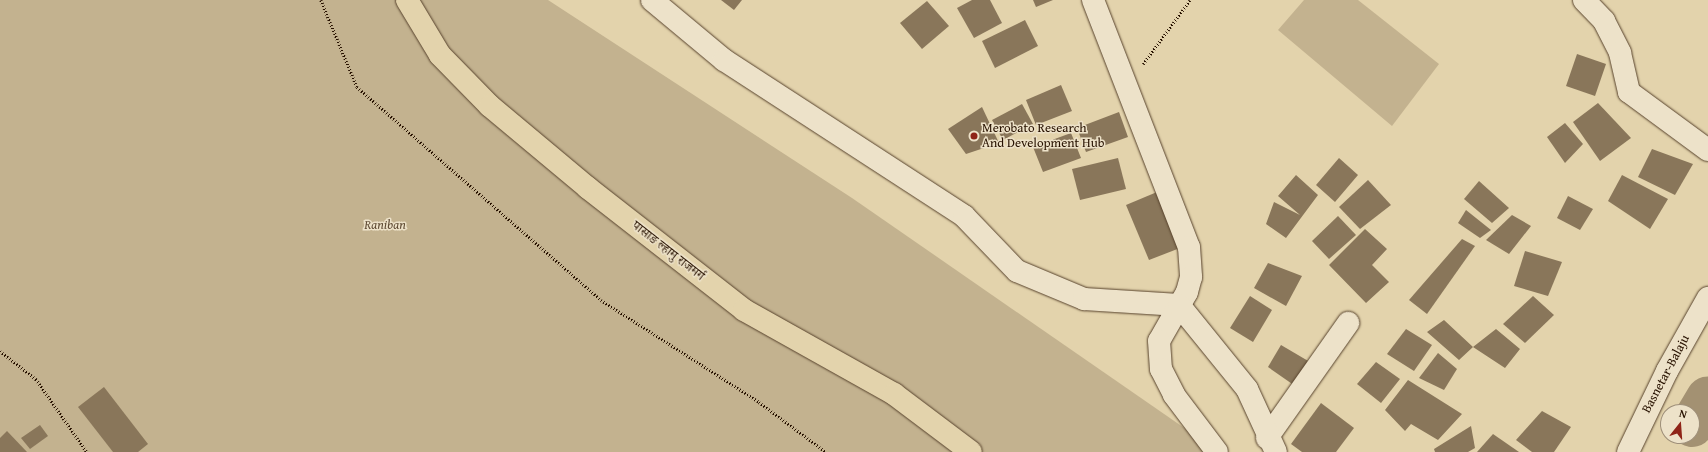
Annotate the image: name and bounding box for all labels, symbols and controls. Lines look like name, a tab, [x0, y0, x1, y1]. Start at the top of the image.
place label: Merobato Research And Development Hub	[982, 121, 1104, 152]
marker: Merobato Research And Development Hub	[969, 131, 979, 141]
park label: Raniban	[364, 217, 406, 233]
street label: पासाङ ल्हामु राजमर्ग	[629, 218, 707, 284]
street label: Basnetar-Balaju	[1639, 332, 1693, 416]
north arrow	[1660, 404, 1700, 444]
text: N	[1677, 405, 1689, 422]

